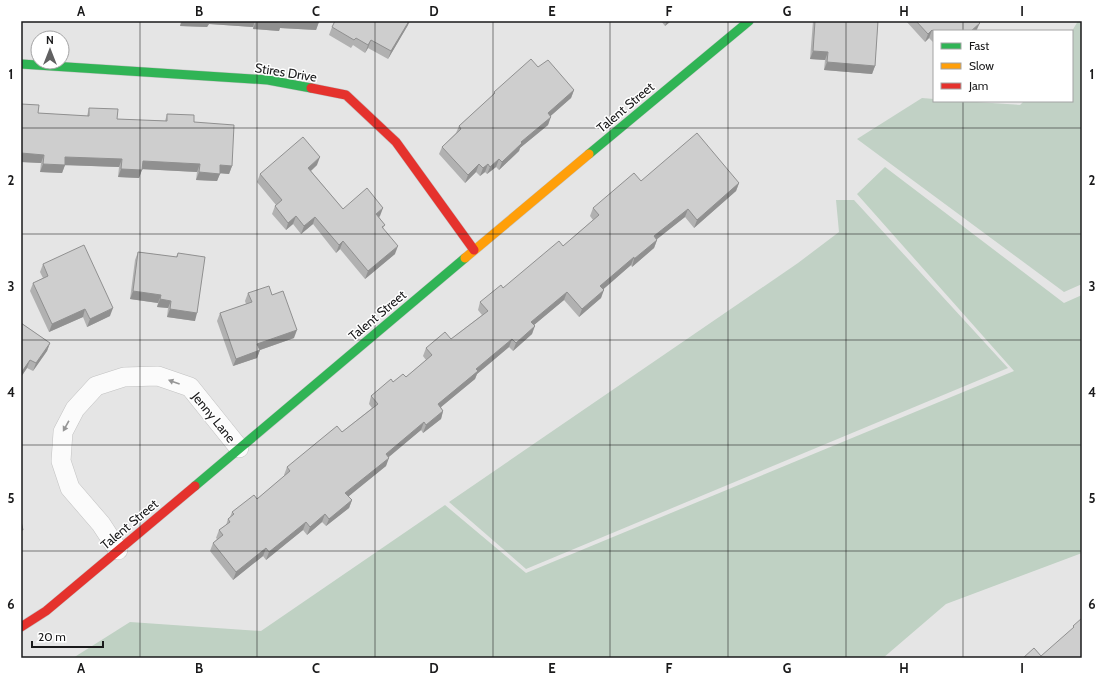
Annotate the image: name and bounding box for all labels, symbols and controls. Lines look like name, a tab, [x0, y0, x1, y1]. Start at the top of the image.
text: A	[77, 3, 86, 19]
text: B	[195, 3, 203, 19]
text: C	[312, 3, 320, 19]
text: D	[429, 3, 439, 19]
text: E	[548, 3, 556, 19]
text: F	[666, 3, 673, 19]
text: G	[783, 3, 792, 19]
text: H	[899, 3, 909, 19]
text: I	[1020, 3, 1024, 19]
north arrow	[30, 30, 70, 70]
legend	[933, 30, 1073, 102]
text: N	[46, 33, 54, 47]
text: Fast	[969, 38, 989, 53]
text: Slow	[969, 58, 994, 73]
street label: Stires Drive	[254, 59, 318, 85]
text: 1	[9, 66, 13, 82]
text: 1	[1090, 66, 1094, 82]
street label: Talent Street	[593, 78, 657, 136]
text: Jam	[968, 78, 988, 93]
text: 2	[8, 172, 15, 188]
text: 2	[1089, 172, 1096, 188]
text: 3	[7, 278, 15, 294]
text: 3	[1088, 278, 1096, 294]
street label: Talent Street	[345, 286, 409, 344]
one-way arrow	[168, 378, 180, 384]
text: 4	[7, 384, 15, 400]
text: 4	[1088, 384, 1096, 400]
street label: Jenny Lane	[188, 388, 239, 446]
one-way arrow	[63, 420, 69, 431]
text: 5	[8, 490, 15, 506]
text: 5	[1089, 490, 1096, 506]
street label: Talent Street	[97, 495, 161, 553]
text: 6	[7, 596, 15, 612]
text: 6	[1088, 596, 1096, 612]
scale bar	[32, 623, 103, 649]
text: 20 m	[38, 629, 66, 644]
text: A	[77, 660, 86, 676]
text: B	[195, 660, 203, 676]
text: C	[312, 660, 320, 676]
text: D	[429, 660, 439, 676]
text: E	[548, 660, 556, 676]
text: F	[666, 660, 673, 676]
text: G	[783, 660, 792, 676]
text: H	[899, 660, 909, 676]
text: I	[1020, 660, 1024, 676]

